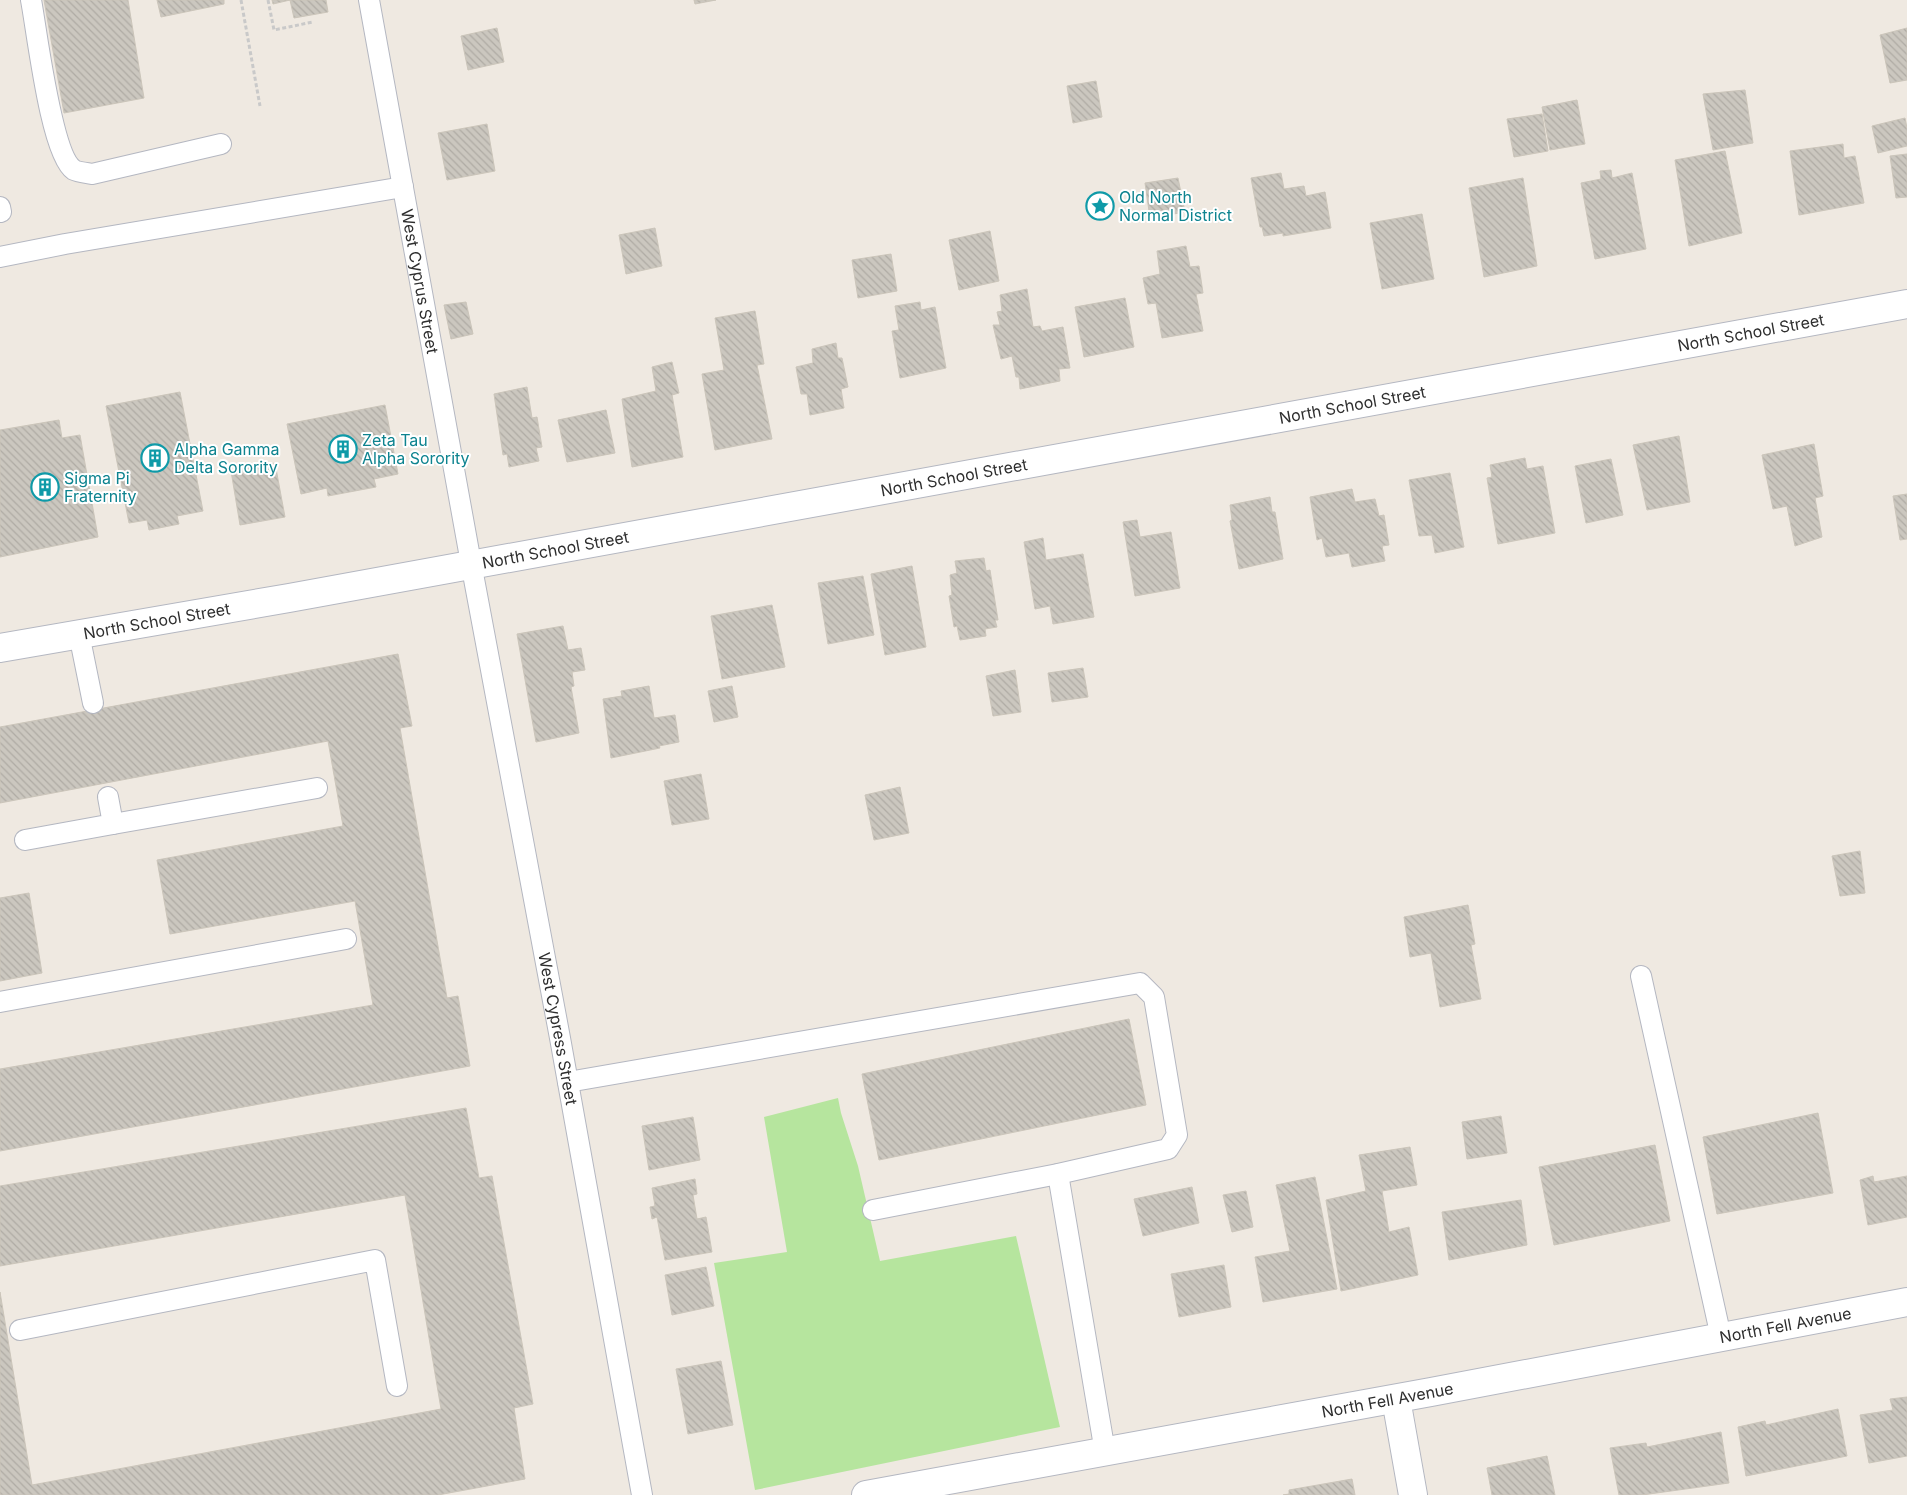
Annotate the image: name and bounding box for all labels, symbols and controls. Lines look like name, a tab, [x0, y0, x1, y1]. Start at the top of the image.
place label: Old North Normal District	[1119, 187, 1232, 225]
place icon: Old North Normal District	[1085, 191, 1115, 221]
street label: West Cyprus Street	[397, 208, 443, 355]
street label: North School Street	[1676, 309, 1826, 356]
street label: North School Street	[1277, 382, 1427, 428]
place label: Ζeta Tau Alpha Sorority	[362, 430, 470, 468]
building icon: Ζeta Tau Alpha Sorority	[328, 434, 358, 464]
place label: Alpha Gamma Delta Sorority	[174, 439, 280, 477]
building icon: Alpha Gamma Delta Sorority	[140, 443, 170, 473]
street label: North School Street	[879, 454, 1029, 500]
place label: Sigma Pi Fraternity	[64, 468, 137, 506]
building icon: Sigma Pi Fraternity	[30, 472, 60, 502]
street label: North School Street	[480, 526, 630, 573]
street label: North School Street	[82, 598, 232, 643]
street label: West Cypress Street	[534, 951, 582, 1107]
street label: North Fell Avenue	[1718, 1303, 1853, 1347]
street label: North Fell Avenue	[1320, 1378, 1455, 1422]

